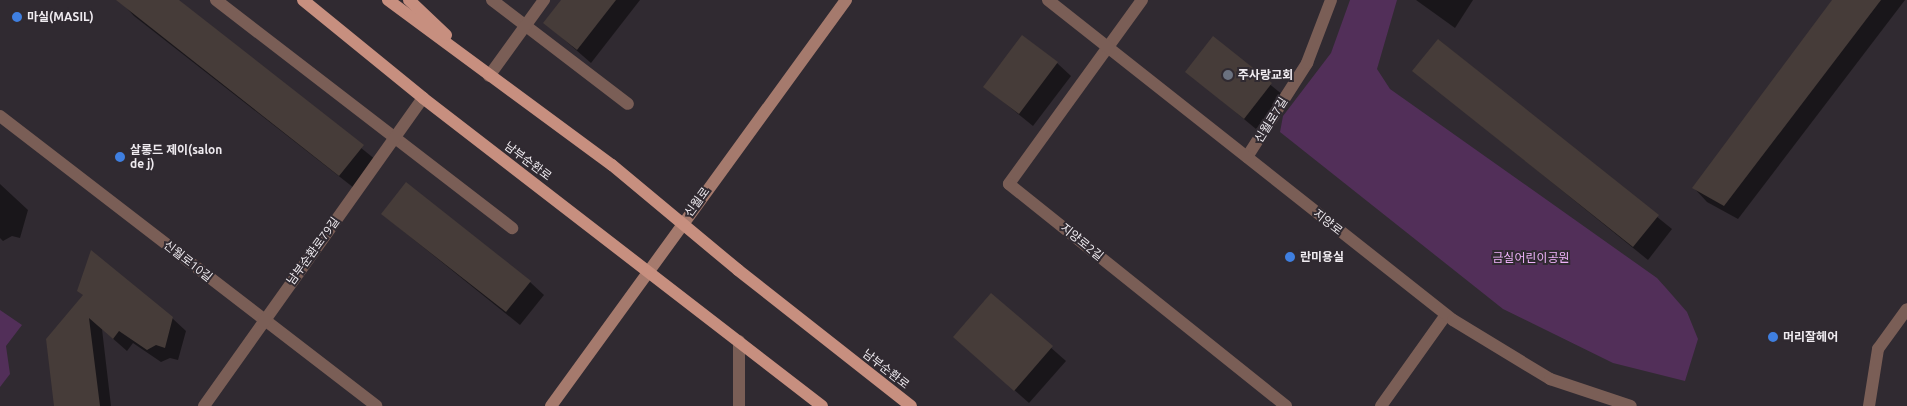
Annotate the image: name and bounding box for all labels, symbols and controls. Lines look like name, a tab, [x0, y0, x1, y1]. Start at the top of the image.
place label: 마실(MASIL)	[27, 10, 94, 24]
marker: 마실(MASIL)	[11, 11, 23, 23]
place label: 주사랑교회	[1238, 68, 1293, 82]
marker: 주사랑교회	[1222, 69, 1234, 81]
street label: 신월로7길	[1251, 95, 1291, 145]
street label: 남부순환로	[502, 139, 554, 183]
place label: 살롱드 제이(salon de j)	[130, 143, 222, 171]
marker: 살롱드 제이(salon de j)	[114, 151, 126, 163]
street label: 신월로	[681, 184, 713, 220]
street label: 지양로	[1311, 206, 1345, 238]
street label: 남부순환로79길	[284, 214, 342, 288]
street label: 지양로2길	[1058, 220, 1106, 264]
street label: 신월로10길	[161, 238, 215, 284]
place label: 란미용실	[1300, 250, 1344, 264]
marker: 란미용실	[1284, 251, 1296, 263]
park label: 금실어린이공원	[1492, 251, 1570, 265]
place label: 머리잘헤어	[1783, 330, 1838, 344]
marker: 머리잘헤어	[1767, 331, 1779, 343]
street label: 남부순환로	[860, 346, 912, 392]

